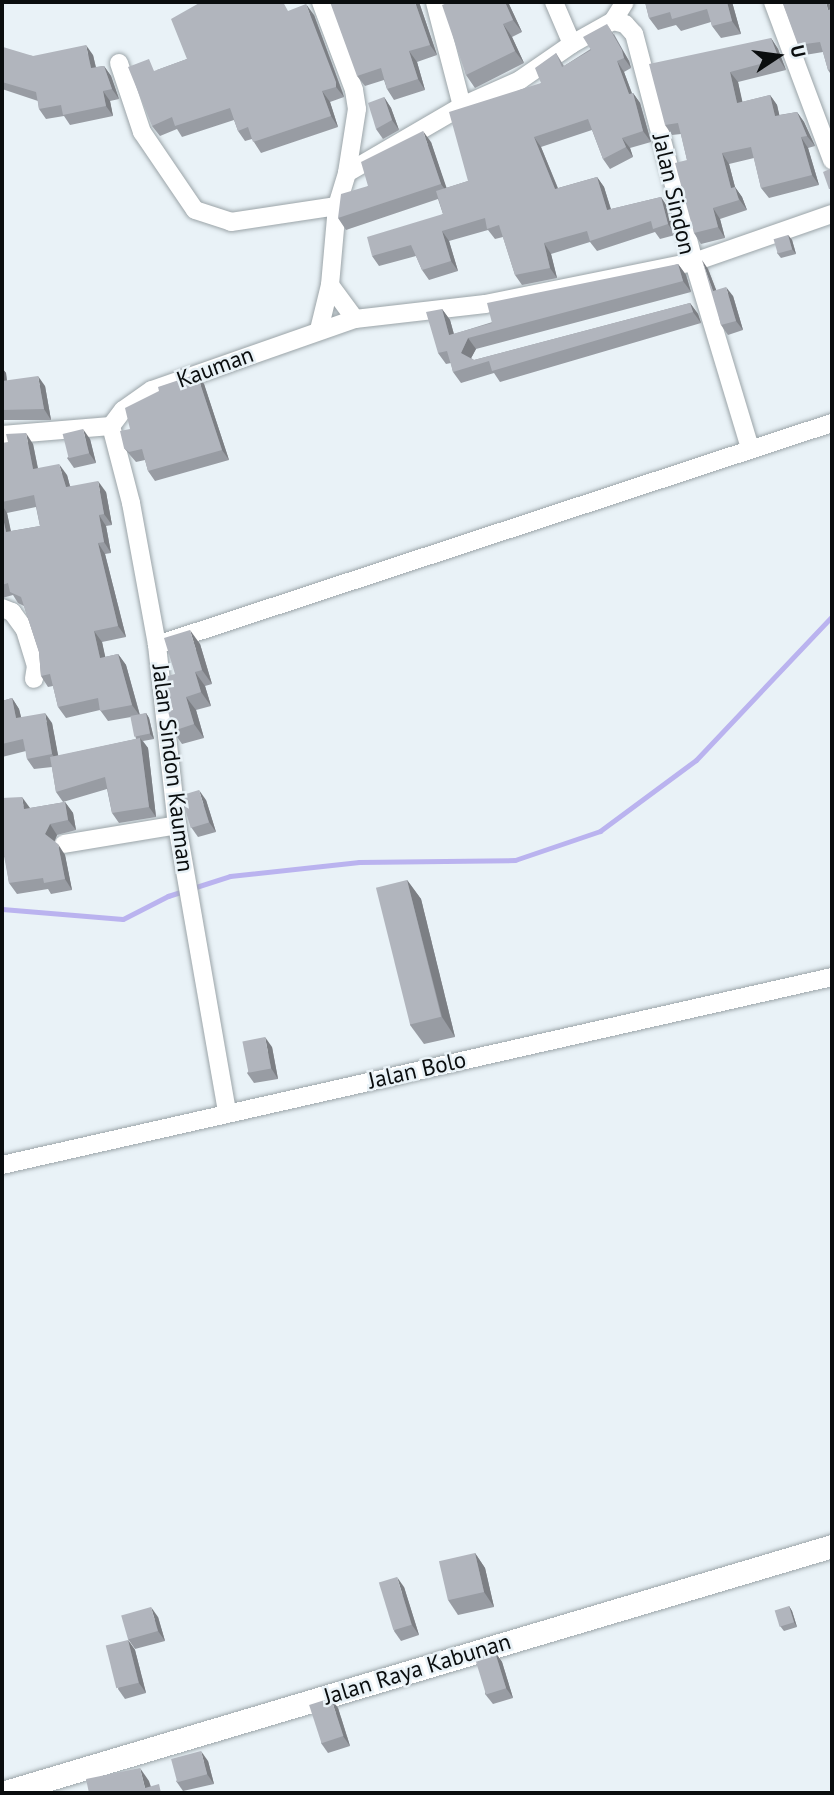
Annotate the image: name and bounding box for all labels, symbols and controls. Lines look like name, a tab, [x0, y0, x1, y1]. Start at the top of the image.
north arrow	[743, 21, 813, 91]
text: U	[785, 43, 811, 60]
street label: Jalan Sindon	[647, 131, 701, 257]
street label: Kauman	[173, 340, 257, 394]
street label: Jalan Sindon Kauman	[147, 663, 199, 873]
street label: Jalan Bolo	[365, 1045, 469, 1095]
street label: Jalan Raya Kabunan	[320, 1627, 514, 1711]

